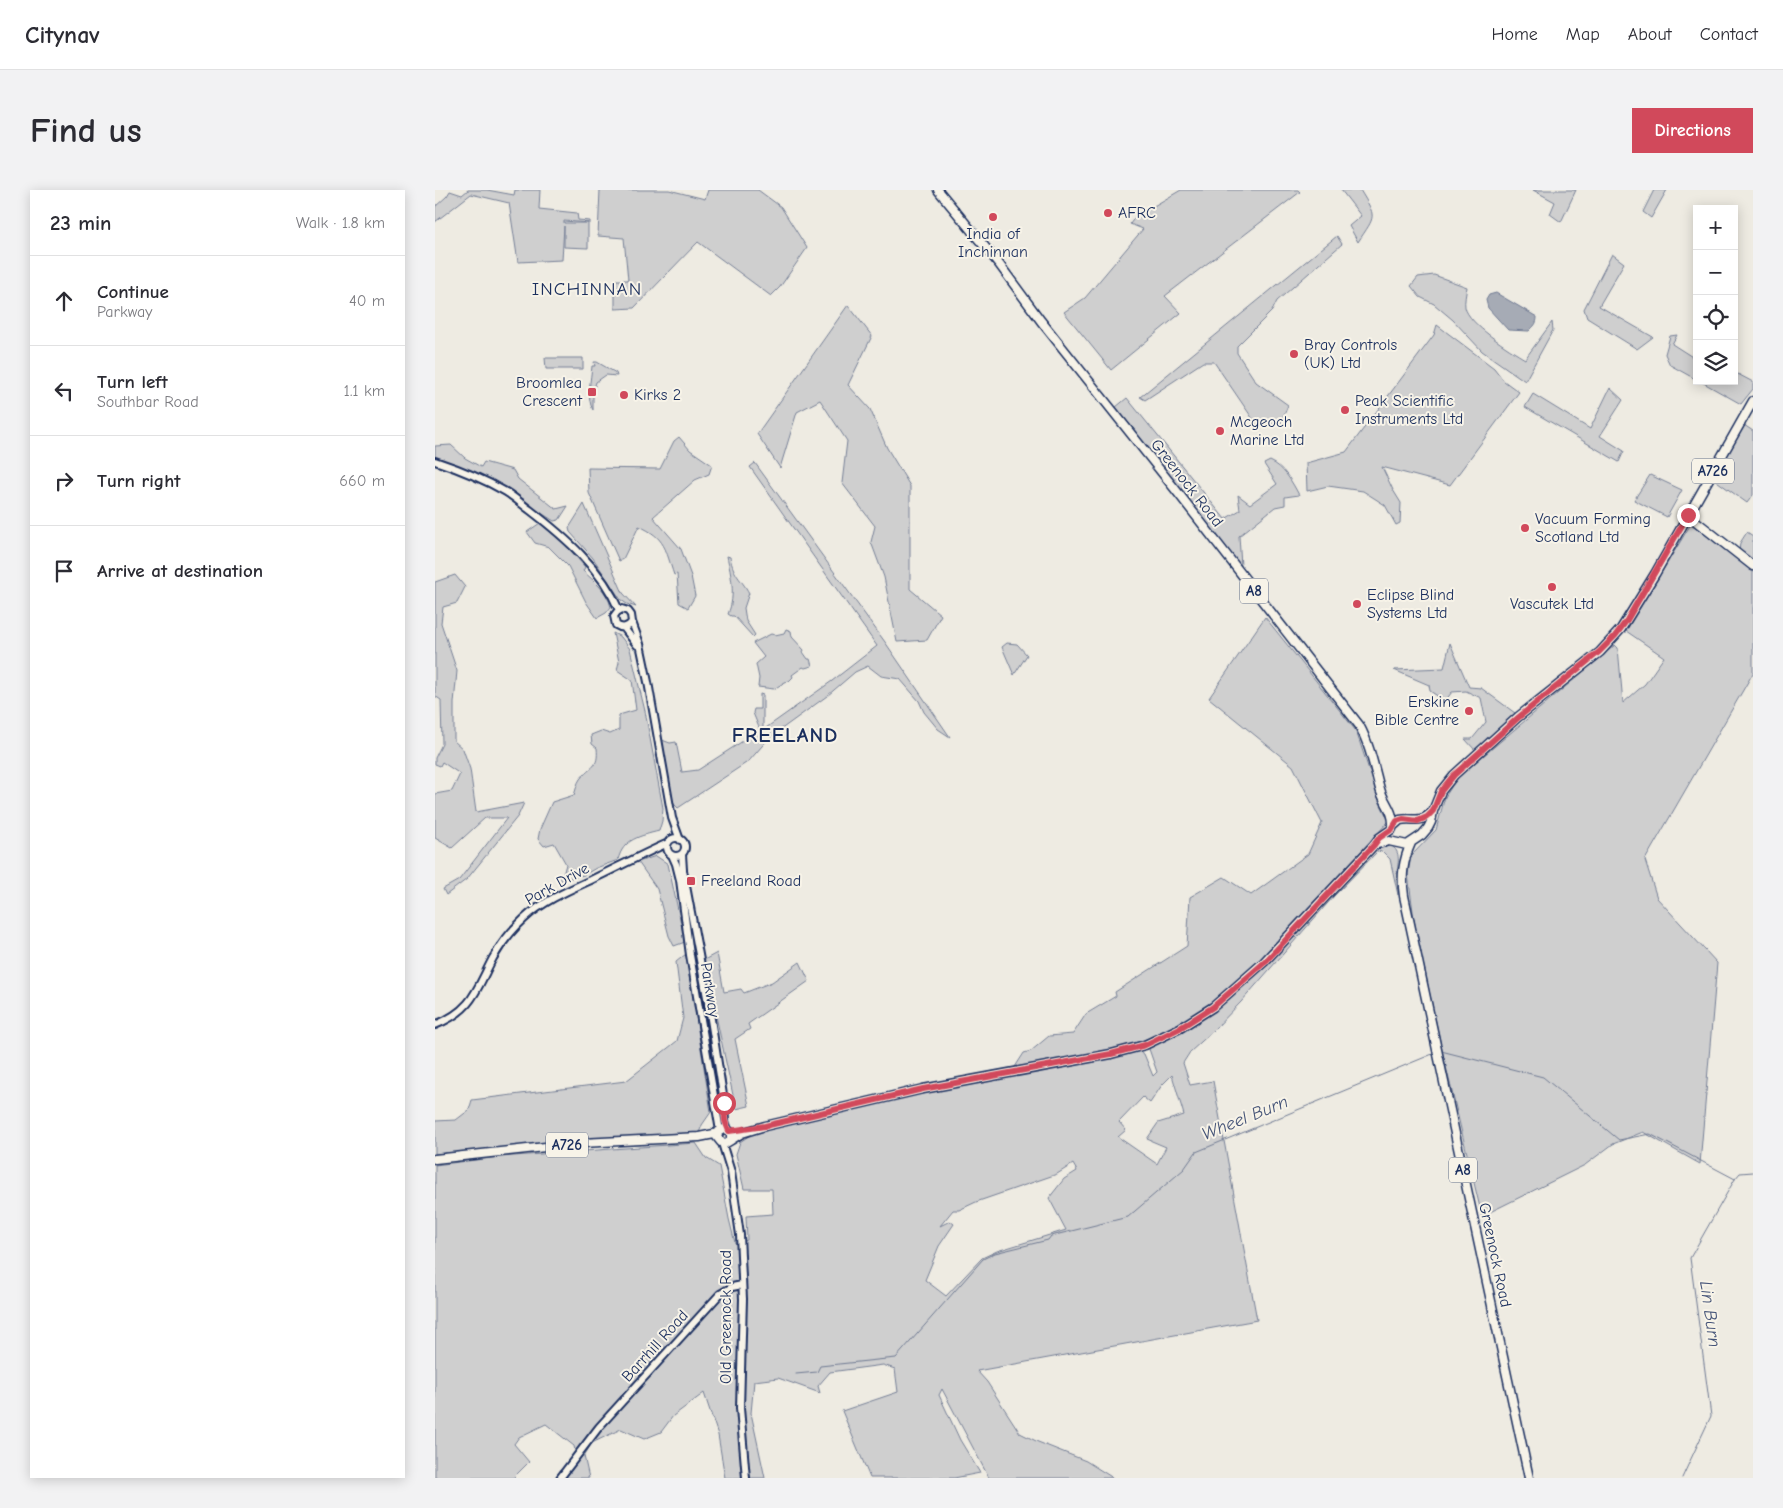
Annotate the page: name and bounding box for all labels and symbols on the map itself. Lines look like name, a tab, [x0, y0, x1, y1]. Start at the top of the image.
place label: AFRC	[1118, 204, 1156, 222]
marker: AFRC	[1102, 207, 1114, 219]
marker: India of Inchinnan	[987, 211, 999, 223]
place label: India of Inchinnan	[958, 225, 1028, 261]
district label: INCHINNAN	[532, 278, 642, 300]
place label: Bray Controls (UK) Ltd	[1304, 336, 1397, 372]
marker: Bray Controls (UK) Ltd	[1288, 348, 1300, 360]
place label: Broomlea Crescent	[516, 374, 582, 410]
marker: Broomlea Crescent	[586, 386, 598, 398]
place label: Kirks 2	[634, 386, 681, 404]
marker: Kirks 2	[618, 389, 630, 401]
place label: Peak Scientific Instruments Ltd	[1355, 392, 1463, 428]
marker: Peak Scientific Instruments Ltd	[1339, 404, 1351, 416]
place label: Mcgeoch Marine Ltd	[1230, 413, 1304, 449]
marker: Mcgeoch Marine Ltd	[1214, 425, 1226, 437]
street label: Greenock Road	[1147, 436, 1227, 530]
road number: A726	[1692, 458, 1734, 484]
route end	[1677, 504, 1700, 527]
place label: Vacuum Forming Scotland Ltd	[1535, 510, 1651, 546]
marker: Vacuum Forming Scotland Ltd	[1519, 522, 1531, 534]
road number: A8	[1240, 578, 1268, 604]
marker: Vascutek Ltd	[1546, 581, 1558, 593]
place label: Eclipse Blind Systems Ltd	[1367, 586, 1454, 622]
place label: Vascutek Ltd	[1510, 595, 1594, 613]
marker: Eclipse Blind Systems Ltd	[1351, 598, 1363, 610]
place label: Erskine Bible Centre	[1375, 693, 1459, 729]
marker: Erskine Bible Centre	[1463, 705, 1475, 717]
district label: FREELAND	[732, 723, 838, 747]
street label: Park Drive	[522, 859, 592, 909]
place label: Freeland Road	[701, 872, 801, 890]
marker: Freeland Road	[685, 875, 697, 887]
street label: Parkway	[697, 961, 723, 1020]
water label: Wheel Burn	[1199, 1091, 1291, 1145]
route start	[713, 1092, 736, 1115]
road number: A726	[546, 1132, 588, 1158]
road number: A8	[1449, 1158, 1477, 1182]
street label: Greenock Road	[1475, 1201, 1515, 1309]
street label: Old Greenock Road	[717, 1250, 735, 1384]
water label: Lin Burn	[1695, 1280, 1725, 1348]
street label: Barrhill Road	[618, 1307, 692, 1385]

